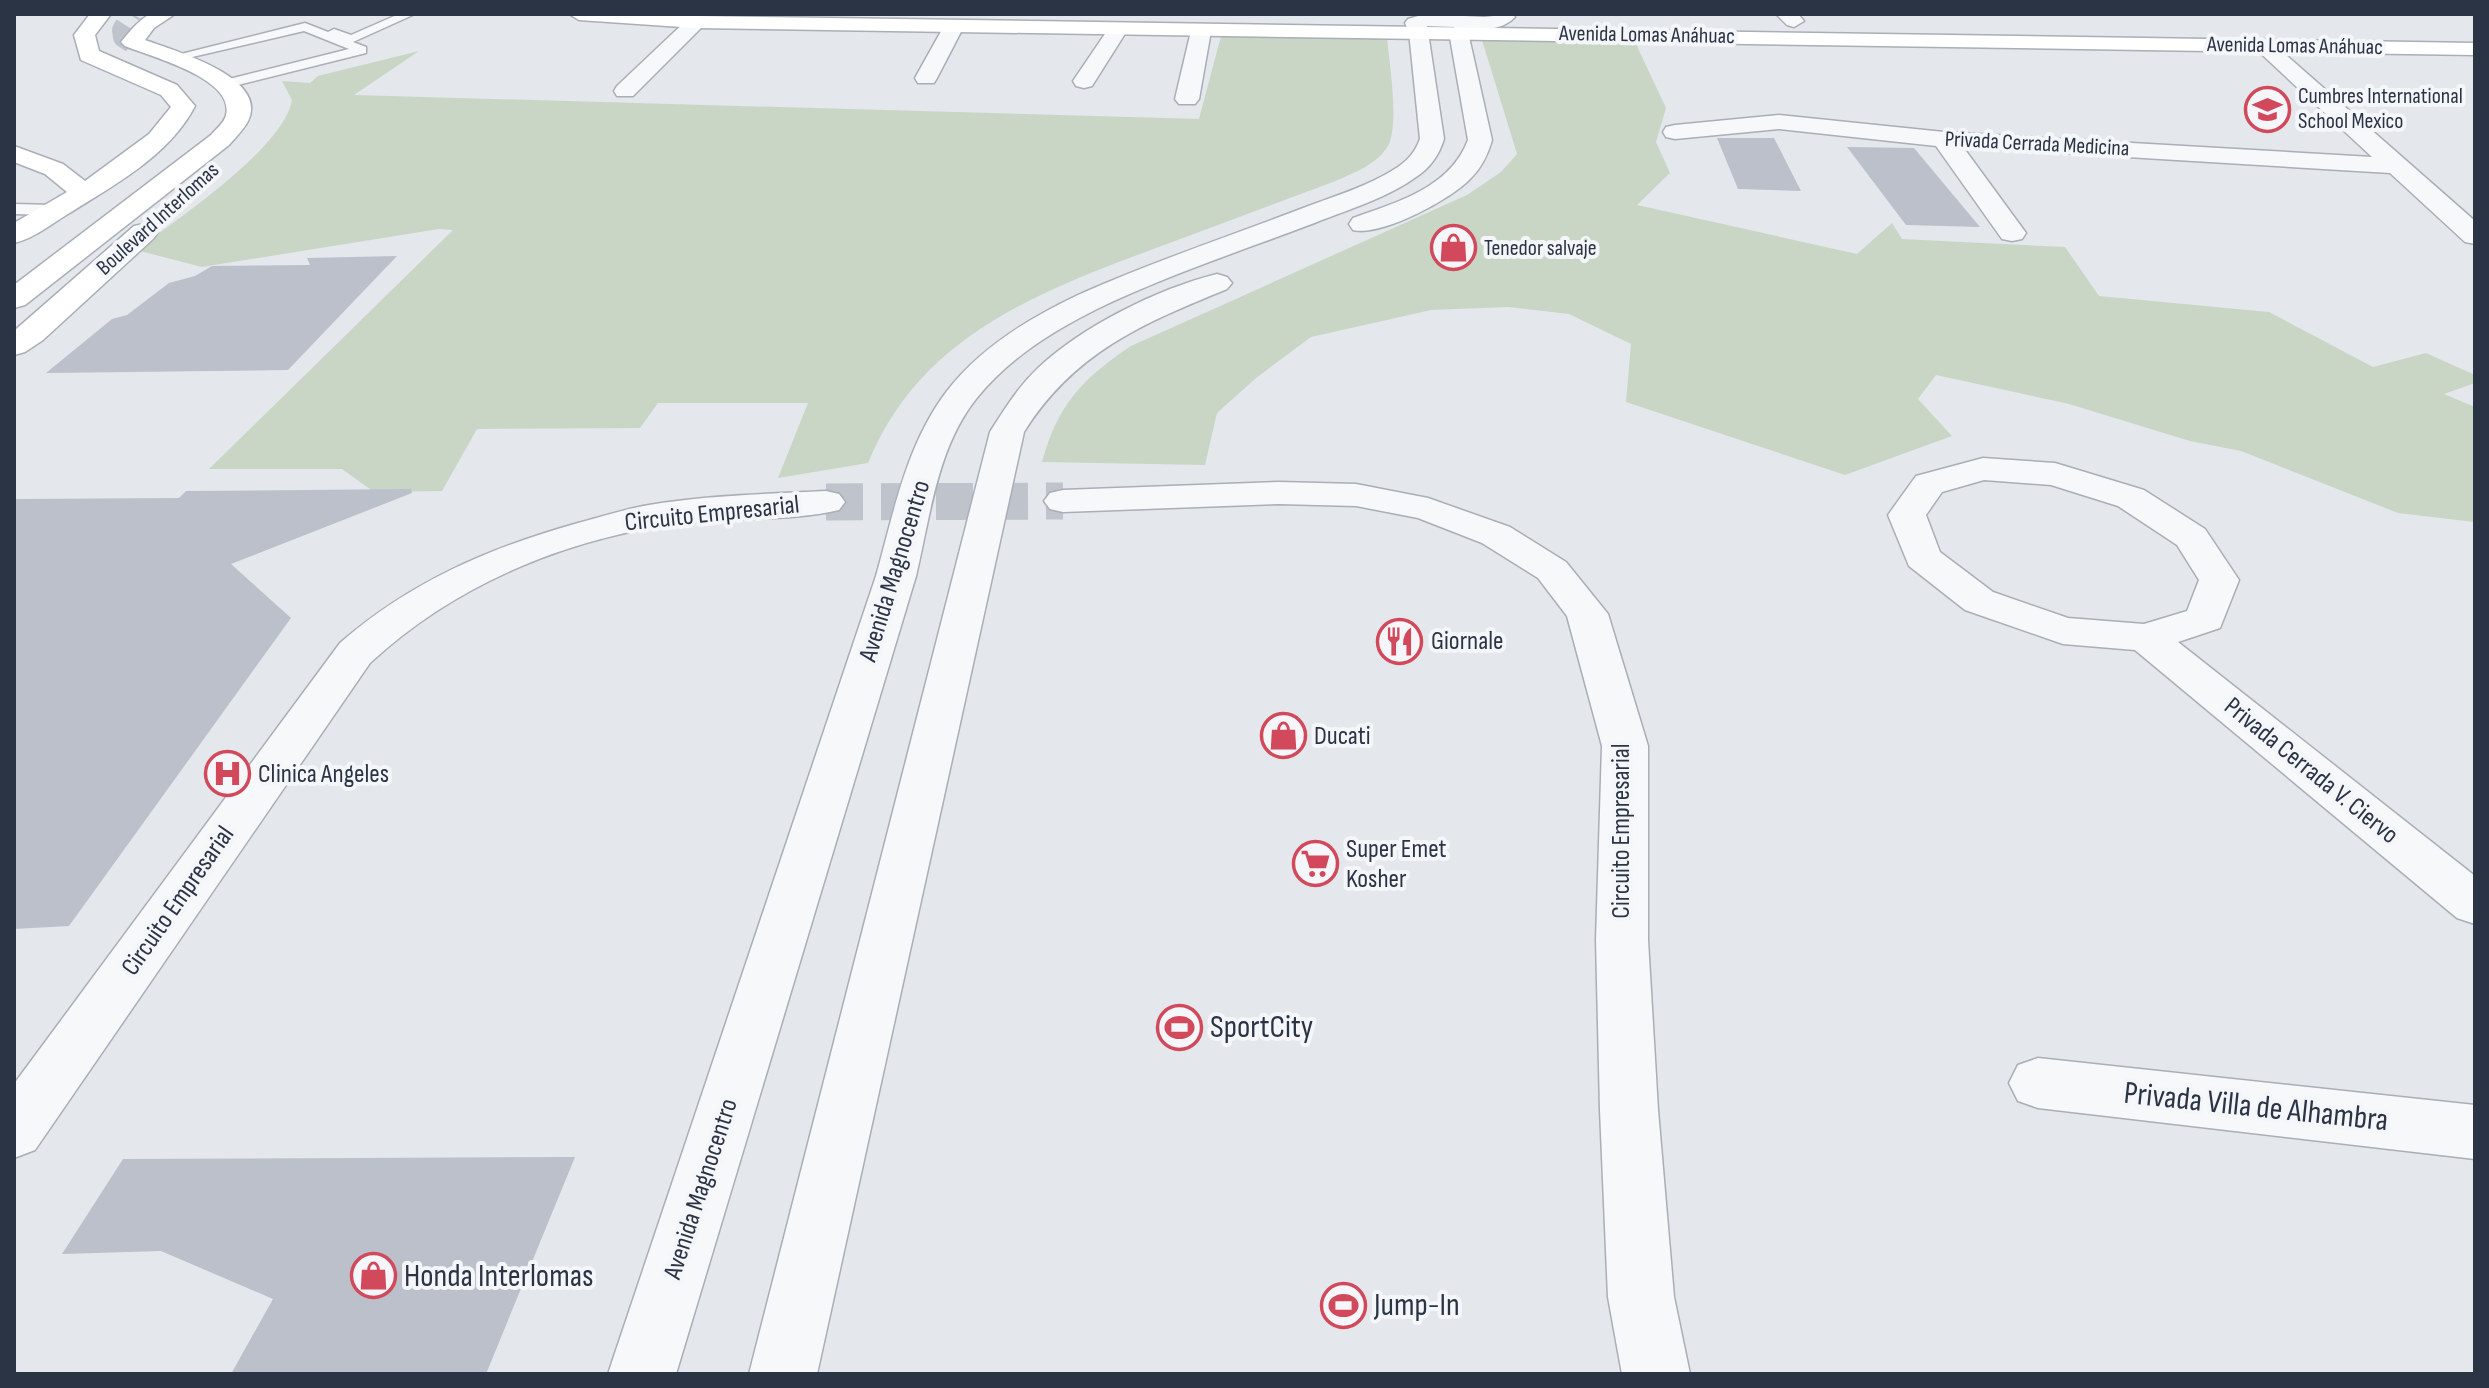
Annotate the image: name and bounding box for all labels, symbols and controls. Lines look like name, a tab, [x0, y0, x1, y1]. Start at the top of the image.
street label: Avenida Lomas Anáhuac	[1558, 20, 1735, 50]
street label: Avenida Lomas Anáhuac	[2206, 31, 2383, 61]
place label: Cumbres International School Mexico	[2298, 83, 2463, 135]
school or university icon: Cumbres International School Mexico	[2243, 85, 2291, 133]
street label: Privada Cerrada Medicina	[1944, 126, 2130, 162]
street label: Boulevard Interlomas	[91, 157, 225, 281]
shop icon: Tenedor salvaje	[1429, 224, 1477, 272]
place label: Tenedor salvaje	[1484, 235, 1597, 262]
street label: Avenida Magnocentro	[852, 477, 937, 666]
street label: Circuito Empresarial	[623, 489, 801, 539]
restaurant icon: Giornale	[1376, 617, 1424, 665]
place label: Giornale	[1431, 626, 1504, 657]
street label: Privada Cerrada V. Ciervo	[2218, 691, 2404, 851]
shop icon: Ducati	[1259, 712, 1307, 760]
place label: Ducati	[1314, 721, 1371, 752]
street label: Circuito Empresarial	[1606, 743, 1637, 919]
hospital icon: Clinica Angeles	[203, 750, 251, 798]
place label: Clinica Angeles	[258, 759, 389, 790]
street label: Circuito Empresarial	[115, 820, 241, 982]
place label: Super Emet Kosher	[1346, 834, 1447, 895]
supermarket icon: Super Emet Kosher	[1291, 840, 1339, 888]
sports icon: SportCity	[1155, 1003, 1203, 1051]
place label: SportCity	[1210, 1008, 1313, 1047]
street label: Privada Villa de Alhambra	[2122, 1074, 2390, 1140]
street label: Avenida Magnocentro	[657, 1095, 745, 1284]
shop icon: Honda Interlomas	[349, 1252, 397, 1300]
place label: Honda Interlomas	[404, 1257, 594, 1296]
sports icon: Jump-In	[1319, 1281, 1367, 1329]
place label: Jump-In	[1373, 1286, 1460, 1325]

